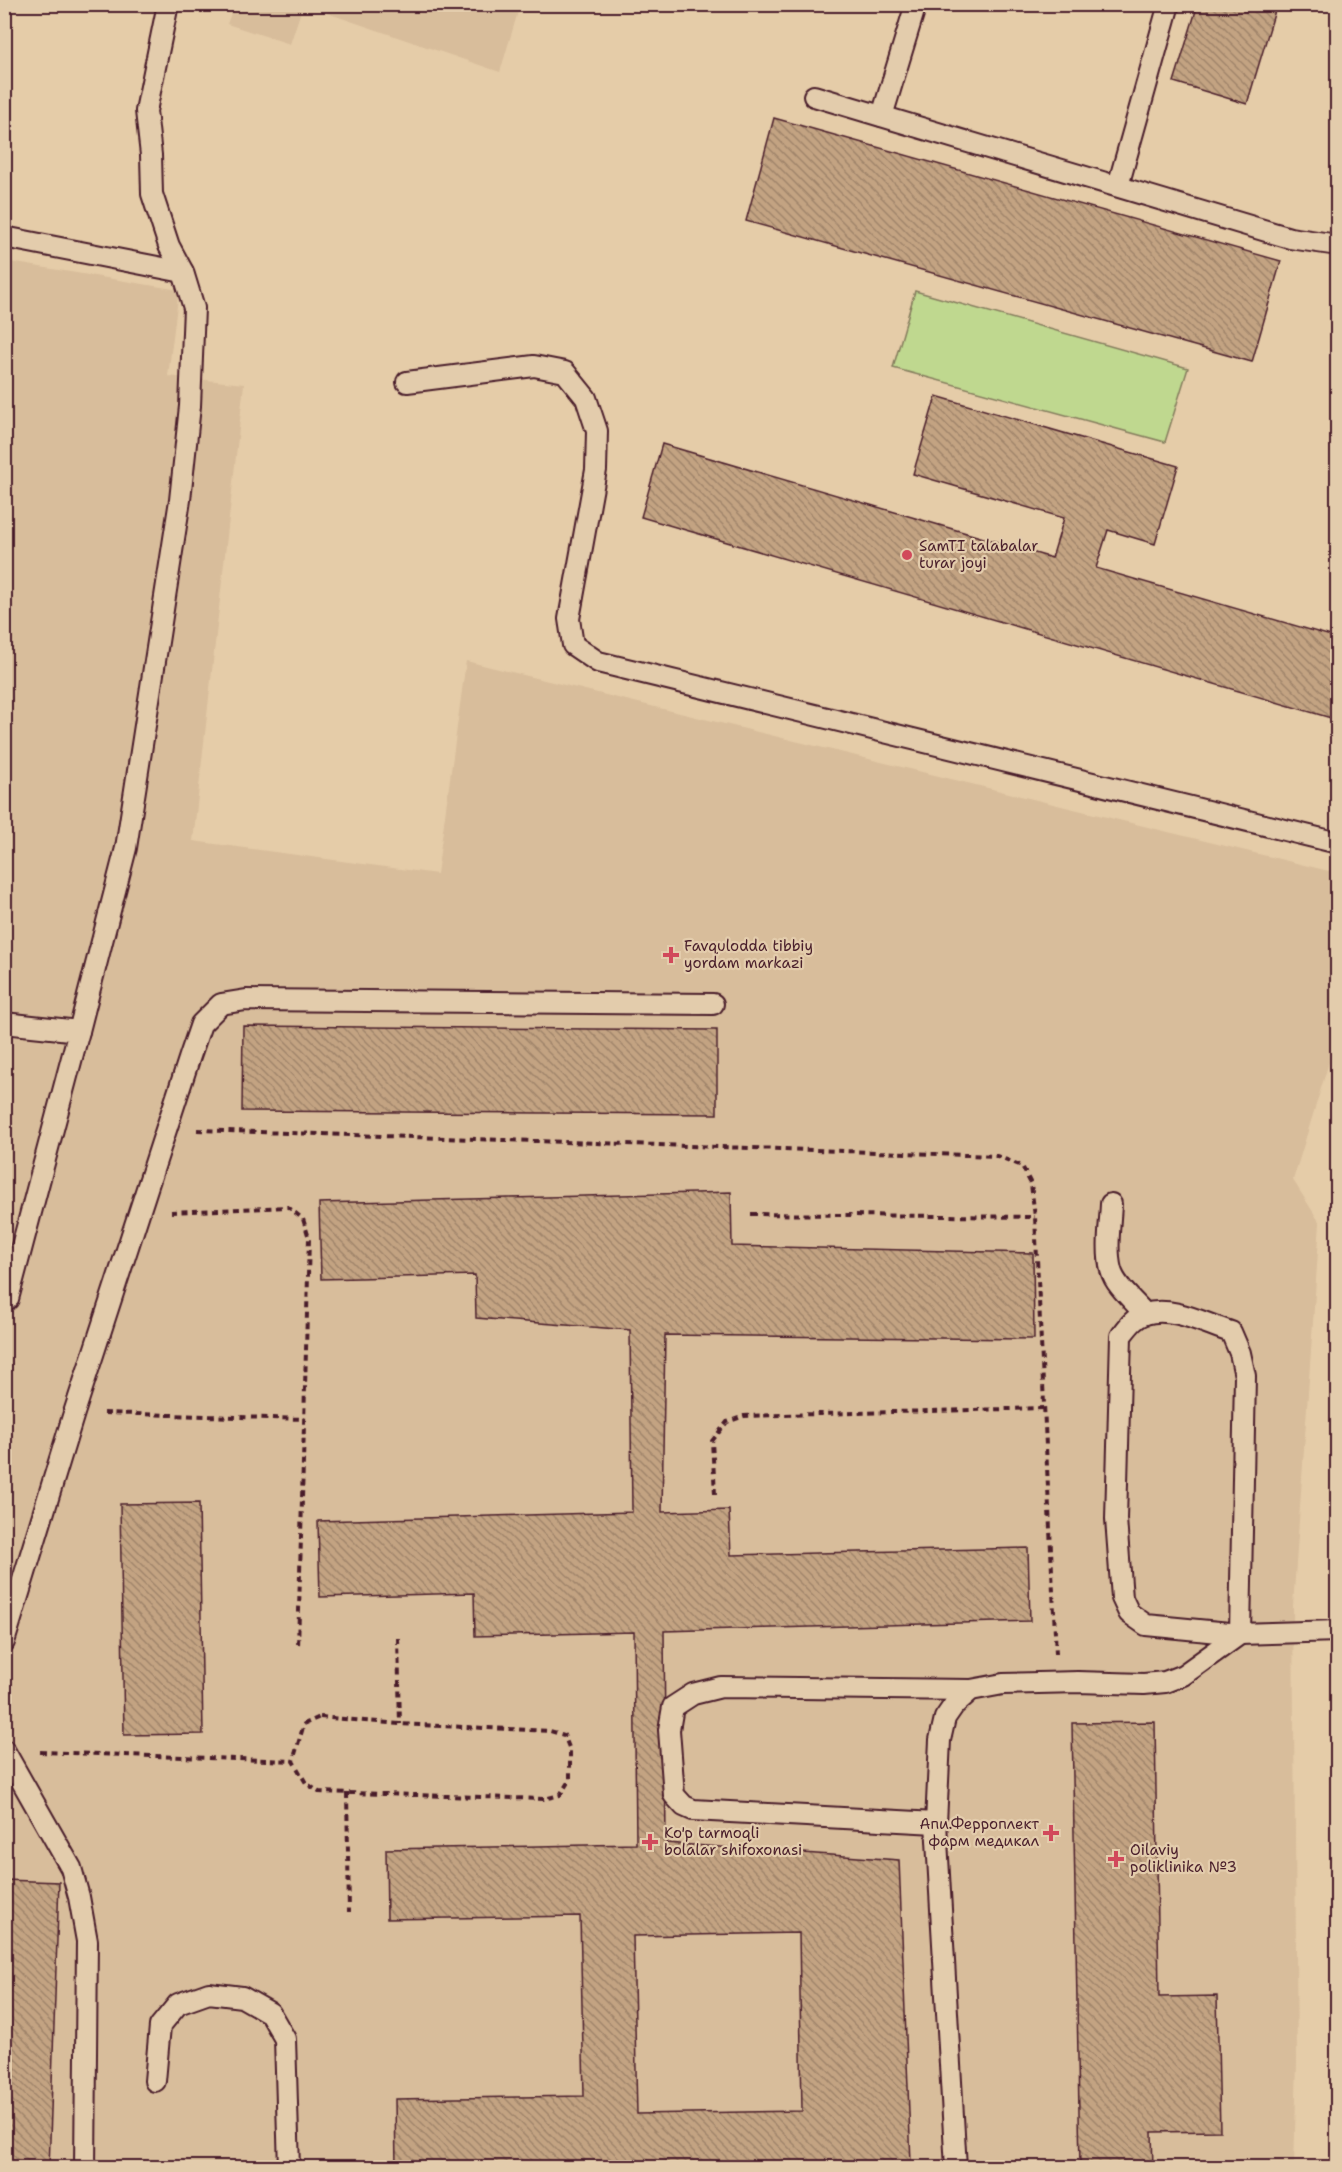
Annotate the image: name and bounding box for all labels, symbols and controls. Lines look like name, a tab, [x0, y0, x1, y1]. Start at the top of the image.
place label: SamTI talabalar turar joyi	[919, 536, 1038, 573]
marker: SamTI talabalar turar joyi	[900, 548, 914, 562]
place label: Favqulodda tibbiy yordam markazi	[684, 936, 813, 973]
marker: Favqulodda tibbiy yordam markazi	[662, 946, 680, 964]
place label: Апи.Ферроплект фарм медикал	[920, 1814, 1040, 1851]
place label: Ko'p tarmoqli bolalar shifoxonasi	[664, 1823, 802, 1860]
marker: Апи.Ферроплект фарм медикал	[1044, 1826, 1058, 1840]
marker: Ko'p tarmoqli bolalar shifoxonasi	[641, 1833, 659, 1851]
place label: Oilaviy poliklinika №3	[1130, 1840, 1237, 1877]
marker: Oilaviy poliklinika №3	[1107, 1850, 1125, 1868]

